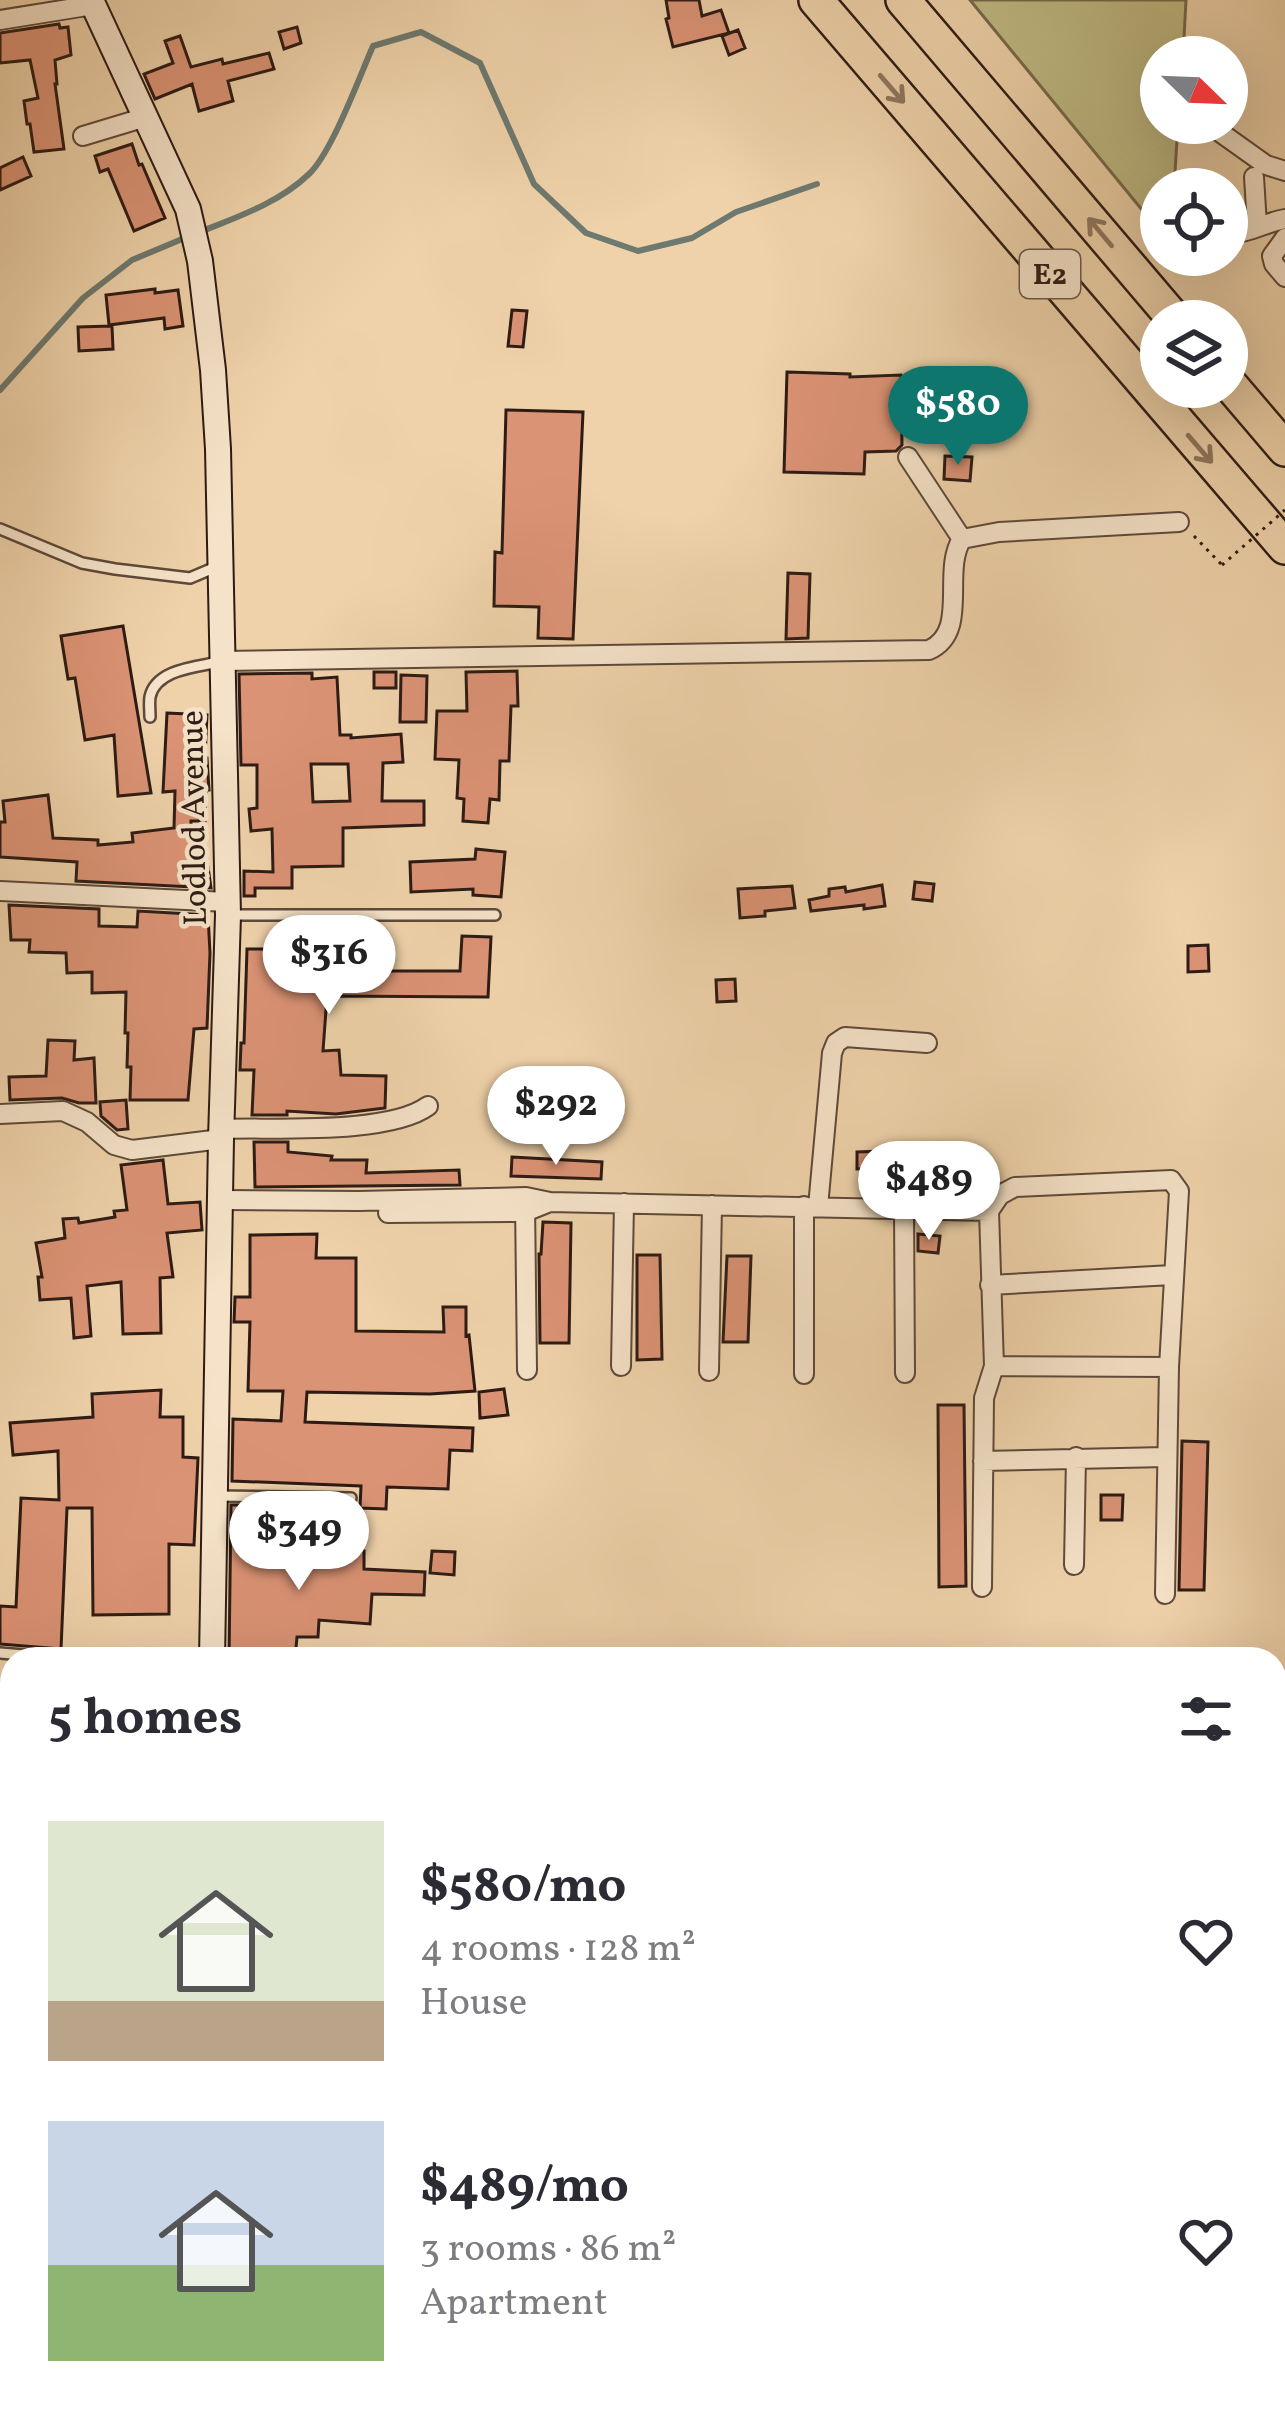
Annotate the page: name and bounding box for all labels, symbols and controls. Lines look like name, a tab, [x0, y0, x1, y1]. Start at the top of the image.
north arrow	[1140, 36, 1248, 144]
map controls	[1140, 36, 1248, 408]
one-way arrow	[878, 73, 905, 104]
button: locate	[1140, 168, 1248, 276]
one-way arrow	[1087, 217, 1114, 248]
road number: E2	[1020, 250, 1080, 298]
button: layers	[1140, 300, 1248, 408]
pin: $580	[887, 366, 1029, 468]
text: $580	[915, 378, 1001, 432]
one-way arrow	[1186, 433, 1214, 464]
street label: Lodlod Avenue	[171, 710, 221, 926]
pin: $316	[258, 915, 400, 1017]
text: $316	[290, 927, 368, 981]
pin: $292	[485, 1066, 627, 1168]
text: $292	[514, 1078, 598, 1132]
pin: $489	[858, 1141, 1000, 1243]
text: $489	[885, 1153, 973, 1207]
pin: $349	[228, 1491, 370, 1593]
text: $349	[256, 1503, 342, 1557]
text: 5 homes	[48, 1684, 242, 1755]
icon: filters	[1173, 1686, 1239, 1752]
text: $580/mo	[420, 1852, 626, 1923]
icon: home	[144, 1869, 288, 2013]
icon: heart	[1173, 1908, 1239, 1974]
text: 4 rooms · 128 m²	[420, 1923, 696, 1977]
text: House	[420, 1977, 527, 2031]
text: $489/mo	[420, 2152, 629, 2223]
icon: home	[144, 2169, 288, 2313]
icon: heart	[1173, 2208, 1239, 2274]
text: 3 rooms · 86 m²	[420, 2223, 676, 2277]
text: Apartment	[420, 2277, 608, 2331]

